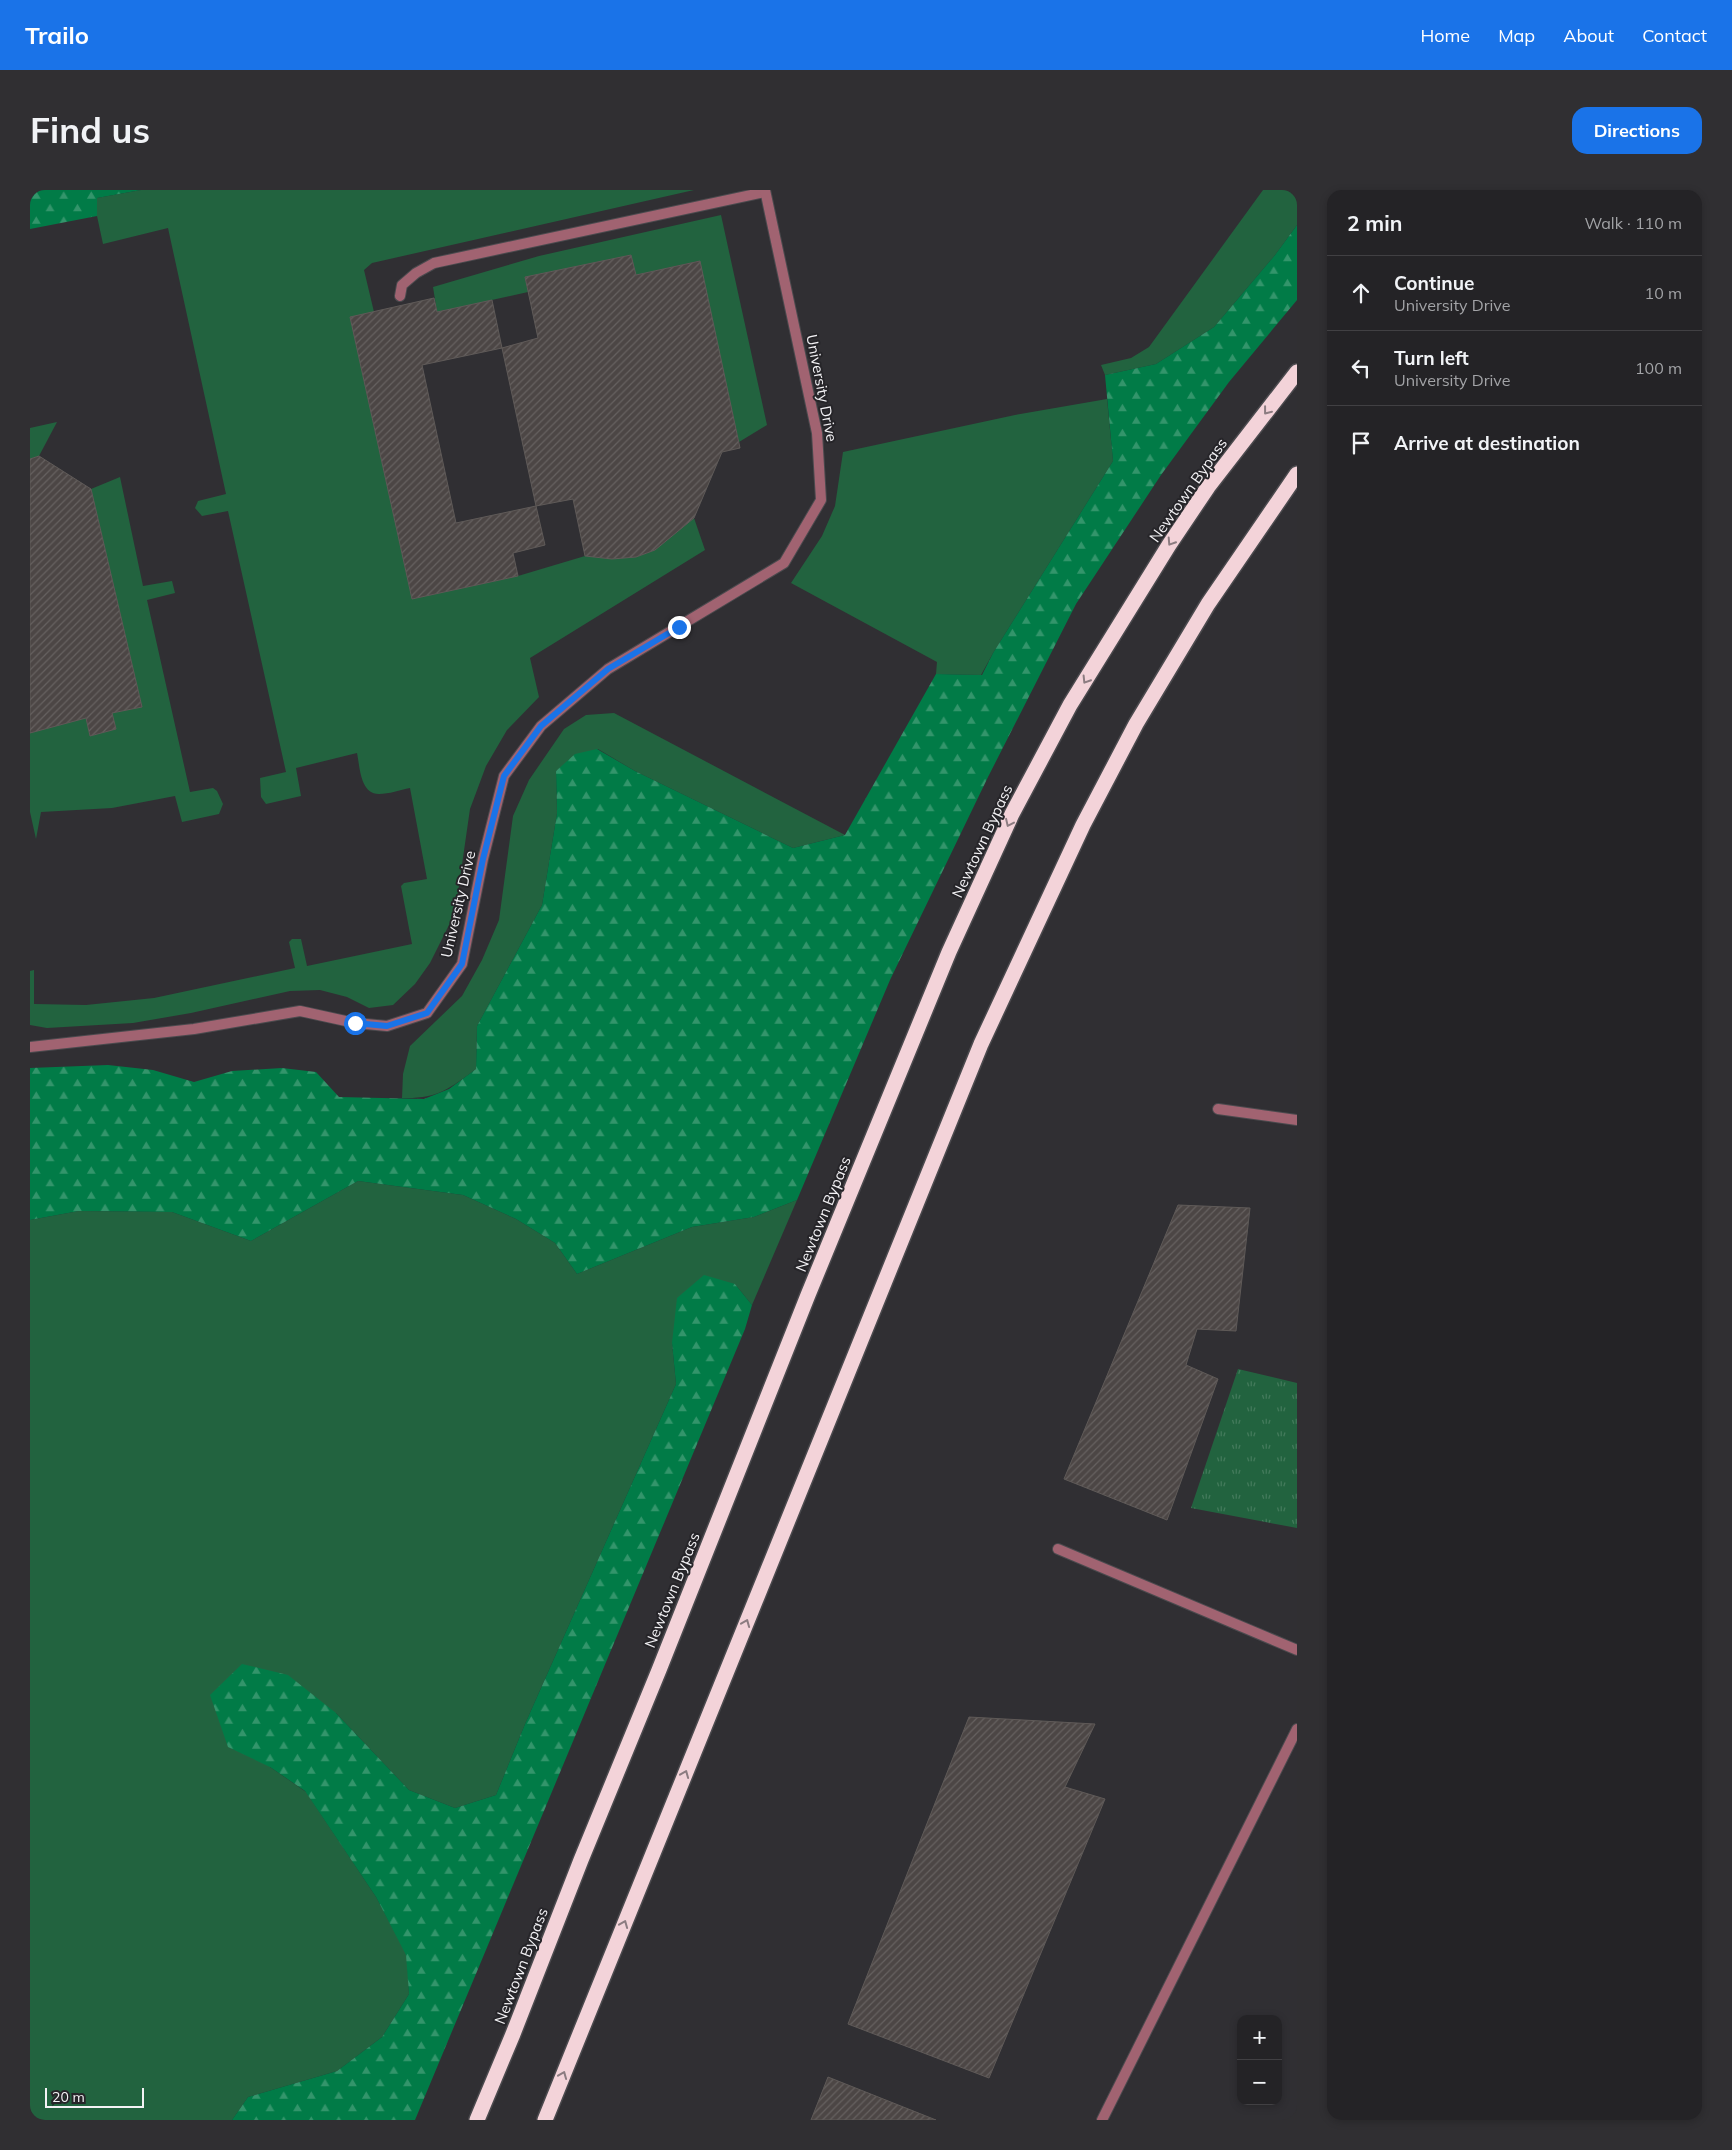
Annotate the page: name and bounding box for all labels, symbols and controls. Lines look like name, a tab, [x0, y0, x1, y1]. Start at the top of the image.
text: Trailo	[25, 20, 89, 50]
text: Home	[1420, 24, 1470, 47]
text: Map	[1498, 24, 1535, 47]
text: About	[1563, 24, 1614, 47]
text: Contact	[1642, 24, 1707, 47]
button: Directions	[1572, 107, 1702, 154]
text: Find us	[30, 108, 150, 152]
text: 2 min	[1347, 210, 1402, 236]
text: Walk · 110 m	[1584, 213, 1682, 233]
text: Continue	[1394, 271, 1474, 295]
icon: ahead	[1347, 279, 1375, 307]
text: 10 m	[1645, 283, 1682, 303]
text: University Drive	[1394, 295, 1510, 315]
street label: University Drive	[802, 333, 842, 443]
text: Turn left	[1394, 346, 1469, 370]
icon: left	[1347, 354, 1375, 382]
text: 100 m	[1635, 358, 1682, 378]
text: University Drive	[1394, 370, 1510, 390]
one-way arrow	[1264, 405, 1273, 415]
icon: arrive	[1347, 429, 1375, 457]
text: Arrive at destination	[1394, 431, 1580, 455]
street label: Newtown Bypass	[1145, 434, 1231, 546]
one-way arrow	[1168, 536, 1178, 545]
route end	[668, 616, 691, 639]
one-way arrow	[1082, 674, 1092, 683]
street label: Newtown Bypass	[947, 781, 1017, 901]
one-way arrow	[1004, 818, 1015, 827]
street label: University Drive	[436, 849, 480, 959]
route start	[344, 1012, 367, 1035]
street label: Newtown Bypass	[791, 1153, 855, 1275]
street label: Newtown Bypass	[640, 1529, 704, 1651]
one-way arrow	[740, 1619, 750, 1628]
one-way arrow	[679, 1770, 689, 1779]
street label: Newtown Bypass	[490, 1905, 552, 2027]
one-way arrow	[618, 1920, 628, 1929]
map controls	[1237, 2015, 1282, 2105]
button: +	[1237, 2015, 1282, 2060]
button: −	[1237, 2060, 1282, 2105]
one-way arrow	[557, 2071, 567, 2080]
scale bar	[45, 2085, 144, 2108]
text: 20 m	[52, 2088, 85, 2106]

